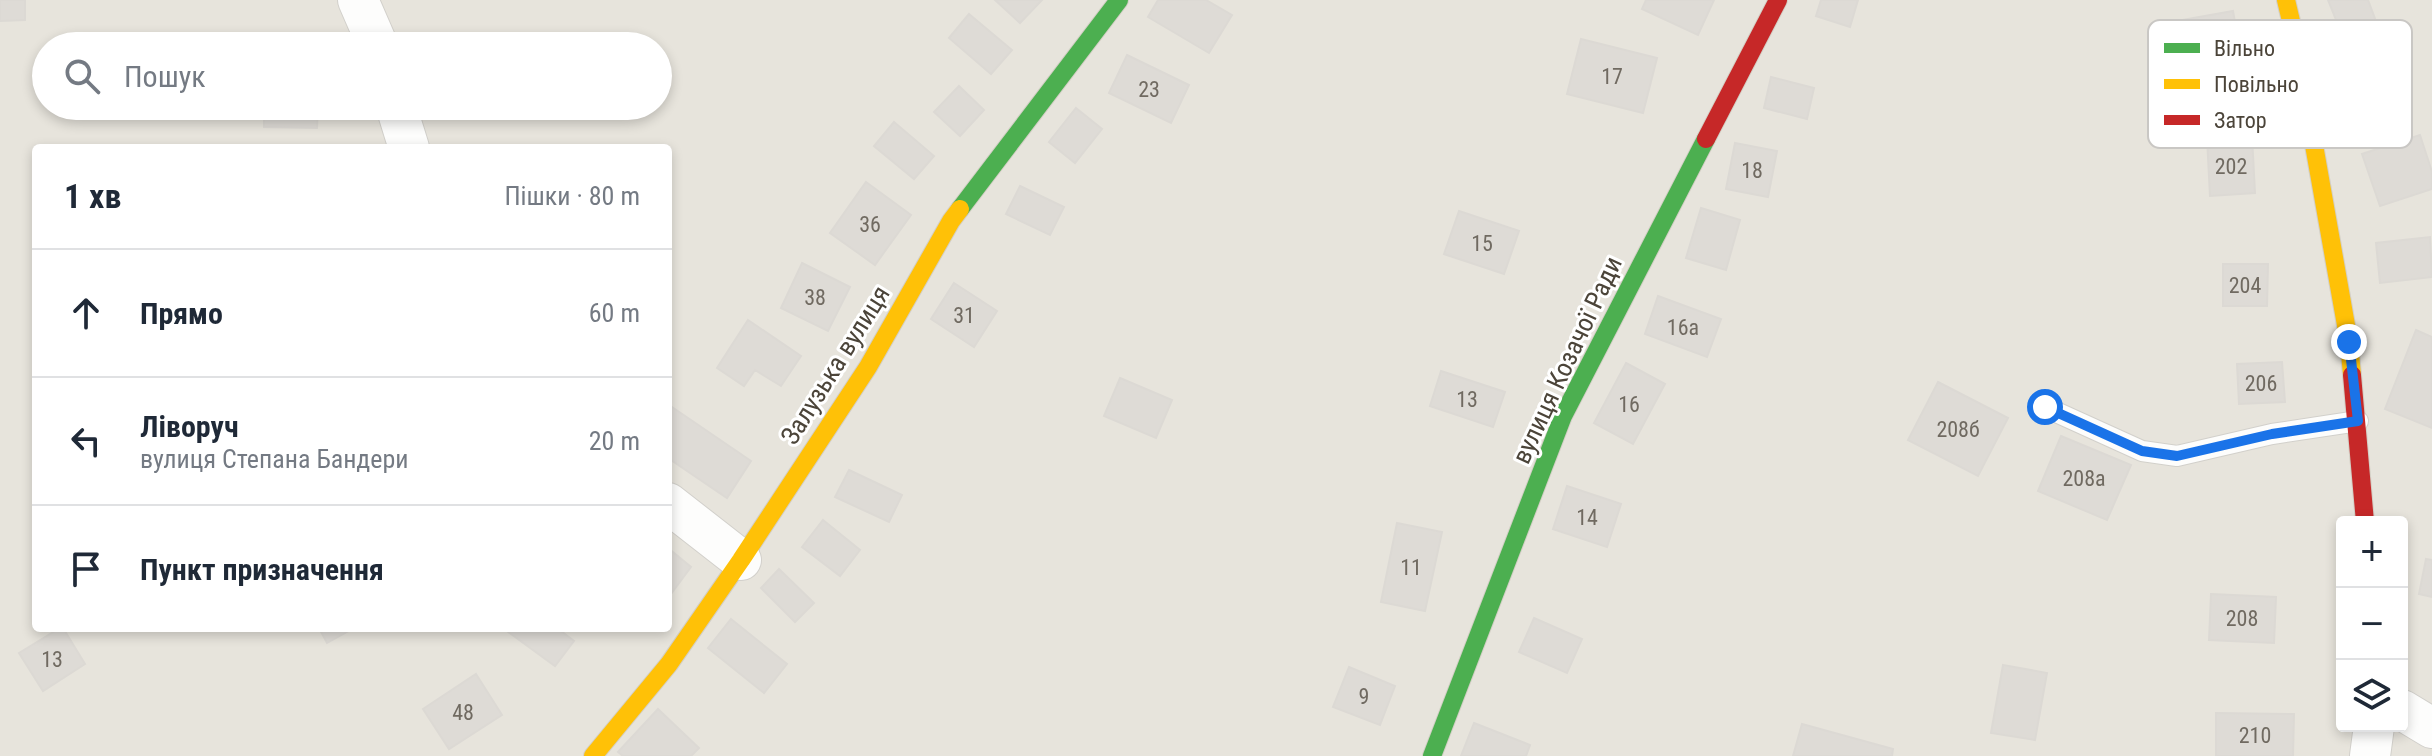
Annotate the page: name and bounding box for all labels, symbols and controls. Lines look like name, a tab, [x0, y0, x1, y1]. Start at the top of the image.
legend	[2148, 20, 2412, 148]
search box	[32, 32, 672, 120]
text: Вільно	[2214, 36, 2275, 61]
icon: search	[60, 54, 104, 98]
text: Пошук	[124, 59, 206, 94]
house number: 17	[1601, 64, 1623, 89]
text: Повільно	[2214, 72, 2299, 97]
house number: 23	[1138, 77, 1160, 102]
text: Затор	[2214, 108, 2267, 133]
house number: 202	[2215, 154, 2247, 179]
house number: 18	[1741, 158, 1763, 183]
text: 1 хв	[64, 176, 121, 216]
text: Пішки · 80 m	[504, 181, 640, 211]
house number: 36	[859, 212, 881, 237]
house number: 15	[1471, 231, 1493, 256]
street label: вулиця Козачої Ради	[1506, 252, 1628, 468]
house number: 204	[2229, 273, 2261, 298]
street label: Залузька вулиця	[774, 280, 896, 450]
house number: 38	[804, 285, 826, 310]
icon: ahead	[64, 291, 108, 335]
text: Прямо	[140, 296, 223, 331]
text: 60 m	[589, 298, 640, 328]
house number: 31	[953, 303, 975, 328]
house number: 16а	[1667, 315, 1699, 340]
route end	[2331, 324, 2367, 360]
house number: 206	[2245, 371, 2277, 396]
house number: 13	[1456, 387, 1478, 412]
route start	[2027, 389, 2063, 425]
house number: 16	[1618, 392, 1640, 417]
text: Ліворуч	[140, 409, 239, 444]
house number: 208б	[1936, 417, 1980, 442]
icon: left	[64, 419, 108, 463]
text: 20 m	[589, 426, 640, 456]
text: вулиця Степана Бандери	[140, 444, 409, 474]
house number: 208а	[2062, 466, 2106, 491]
house number: 14	[1576, 505, 1598, 530]
map controls	[2336, 516, 2408, 732]
button: +	[2336, 516, 2408, 588]
icon: arrive	[64, 547, 108, 591]
text: Пункт призначення	[140, 552, 384, 587]
house number: 11	[1400, 555, 1422, 580]
button: −	[2336, 588, 2408, 660]
house number: 208	[2226, 606, 2258, 631]
house number: 13	[41, 647, 63, 672]
button: layers	[2336, 660, 2408, 732]
house number: 9	[1359, 684, 1369, 709]
house number: 48	[452, 700, 474, 725]
house number: 210	[2239, 723, 2271, 748]

